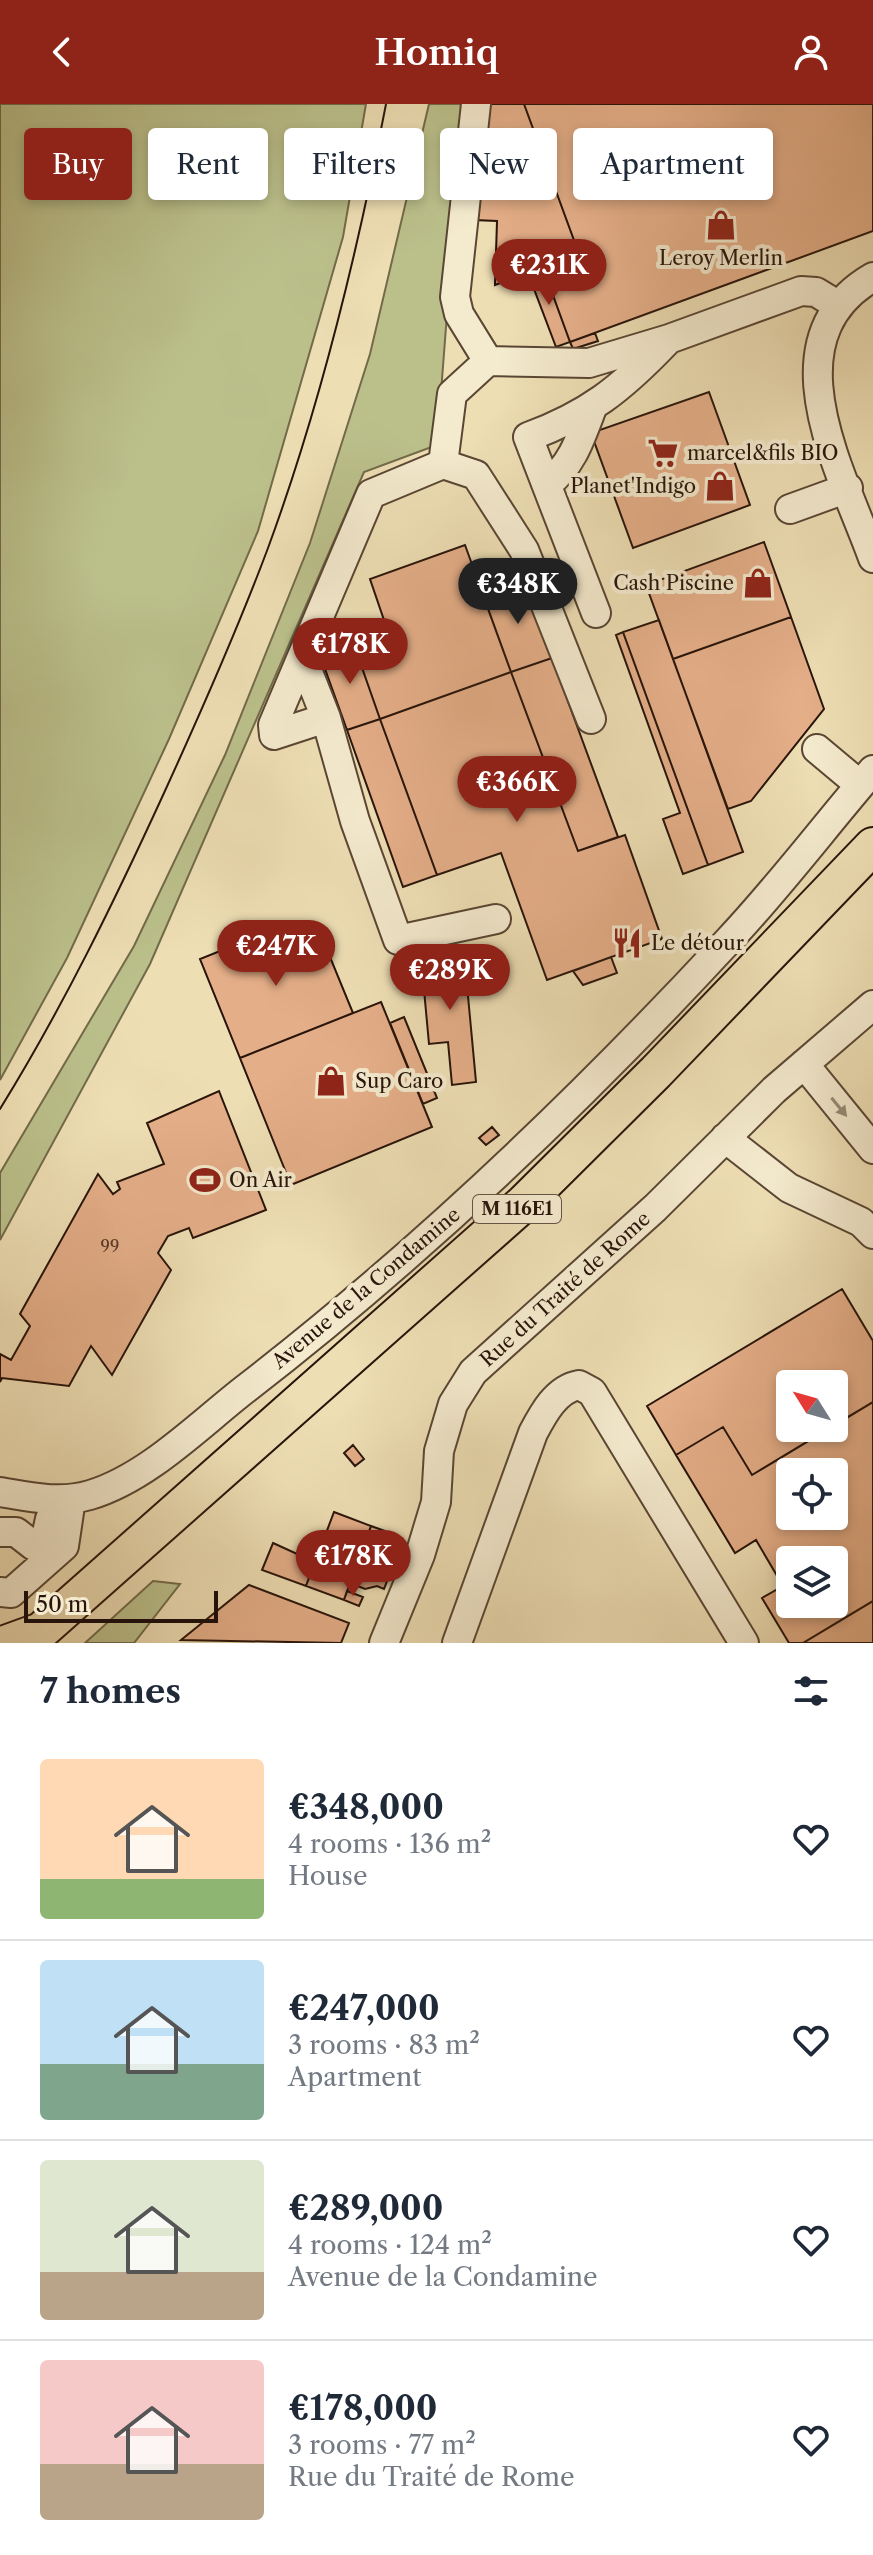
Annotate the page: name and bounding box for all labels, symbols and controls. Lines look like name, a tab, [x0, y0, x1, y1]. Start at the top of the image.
icon: back	[40, 30, 84, 74]
text: Homiq	[374, 30, 499, 74]
icon: person	[789, 30, 833, 74]
chip: Buy	[24, 128, 132, 200]
chip: Rent	[148, 128, 268, 200]
chip: Filters	[284, 128, 424, 200]
chip: New	[440, 128, 557, 200]
chip: Apartment	[573, 128, 773, 200]
shop icon: Leroy Merlin	[704, 208, 738, 242]
pin: €231K	[493, 239, 605, 307]
place label: Leroy Merlin	[659, 246, 783, 270]
text: €231K	[509, 249, 589, 281]
supermarket icon: marcel&fils BIO	[646, 436, 680, 470]
place label: marcel&fils BIO	[687, 441, 838, 465]
shop icon: Planet'Indigo	[703, 469, 737, 503]
place label: Planet'Indigo	[570, 474, 696, 498]
pin: €348K	[462, 558, 574, 626]
shop icon: Cash Piscine	[741, 566, 775, 600]
text: €348K	[476, 568, 560, 600]
place label: Cash Piscine	[613, 571, 734, 595]
pin: €178K	[294, 618, 406, 686]
text: €178K	[311, 628, 389, 660]
pin: €366K	[461, 756, 573, 824]
text: €366K	[475, 766, 559, 798]
pin: €247K	[220, 920, 332, 988]
restaurant icon: Le détour	[610, 926, 644, 960]
text: €247K	[235, 930, 317, 962]
place label: Le détour	[651, 931, 745, 955]
pin: €289K	[394, 944, 506, 1012]
text: €289K	[408, 954, 492, 986]
shop icon: Sup Caro	[314, 1064, 348, 1098]
place label: Sup Caro	[355, 1069, 443, 1093]
one-way arrow	[830, 1096, 847, 1117]
sports icon: On Air	[188, 1163, 222, 1197]
place label: On Air	[229, 1168, 293, 1192]
road number: M 116E1	[473, 1195, 561, 1223]
street label: Avenue de la Condamine	[266, 1202, 465, 1374]
street label: Rue du Traité de Rome	[475, 1206, 655, 1372]
house number: 99	[101, 1236, 119, 1256]
north arrow	[776, 1370, 848, 1442]
map controls	[776, 1370, 848, 1618]
button: locate	[776, 1458, 848, 1530]
pin: €178K	[297, 1530, 409, 1598]
text: €178K	[314, 1540, 392, 1572]
button: layers	[776, 1546, 848, 1618]
scale bar	[24, 1587, 218, 1623]
text: 50 m	[36, 1591, 88, 1618]
icon: filters	[789, 1669, 833, 1713]
text: 7 homes	[40, 1670, 181, 1712]
text: €348,000	[288, 1786, 444, 1828]
icon: home	[104, 1791, 200, 1887]
icon: heart	[789, 1817, 833, 1861]
text: 4 rooms · 136 m²	[288, 1828, 491, 1860]
text: House	[288, 1860, 368, 1892]
text: €247,000	[288, 1987, 440, 2029]
icon: home	[104, 1992, 200, 2088]
icon: heart	[789, 2018, 833, 2062]
text: 3 rooms · 83 m²	[288, 2029, 480, 2061]
text: Apartment	[288, 2061, 421, 2093]
text: €289,000	[288, 2187, 443, 2229]
icon: home	[104, 2192, 200, 2288]
icon: heart	[789, 2218, 833, 2262]
text: 4 rooms · 124 m²	[288, 2229, 492, 2261]
text: Avenue de la Condamine	[288, 2261, 598, 2293]
text: €178,000	[288, 2387, 437, 2429]
icon: home	[104, 2392, 200, 2488]
icon: heart	[789, 2418, 833, 2462]
text: 3 rooms · 77 m²	[288, 2429, 476, 2461]
text: Rue du Traité de Rome	[288, 2461, 574, 2493]

